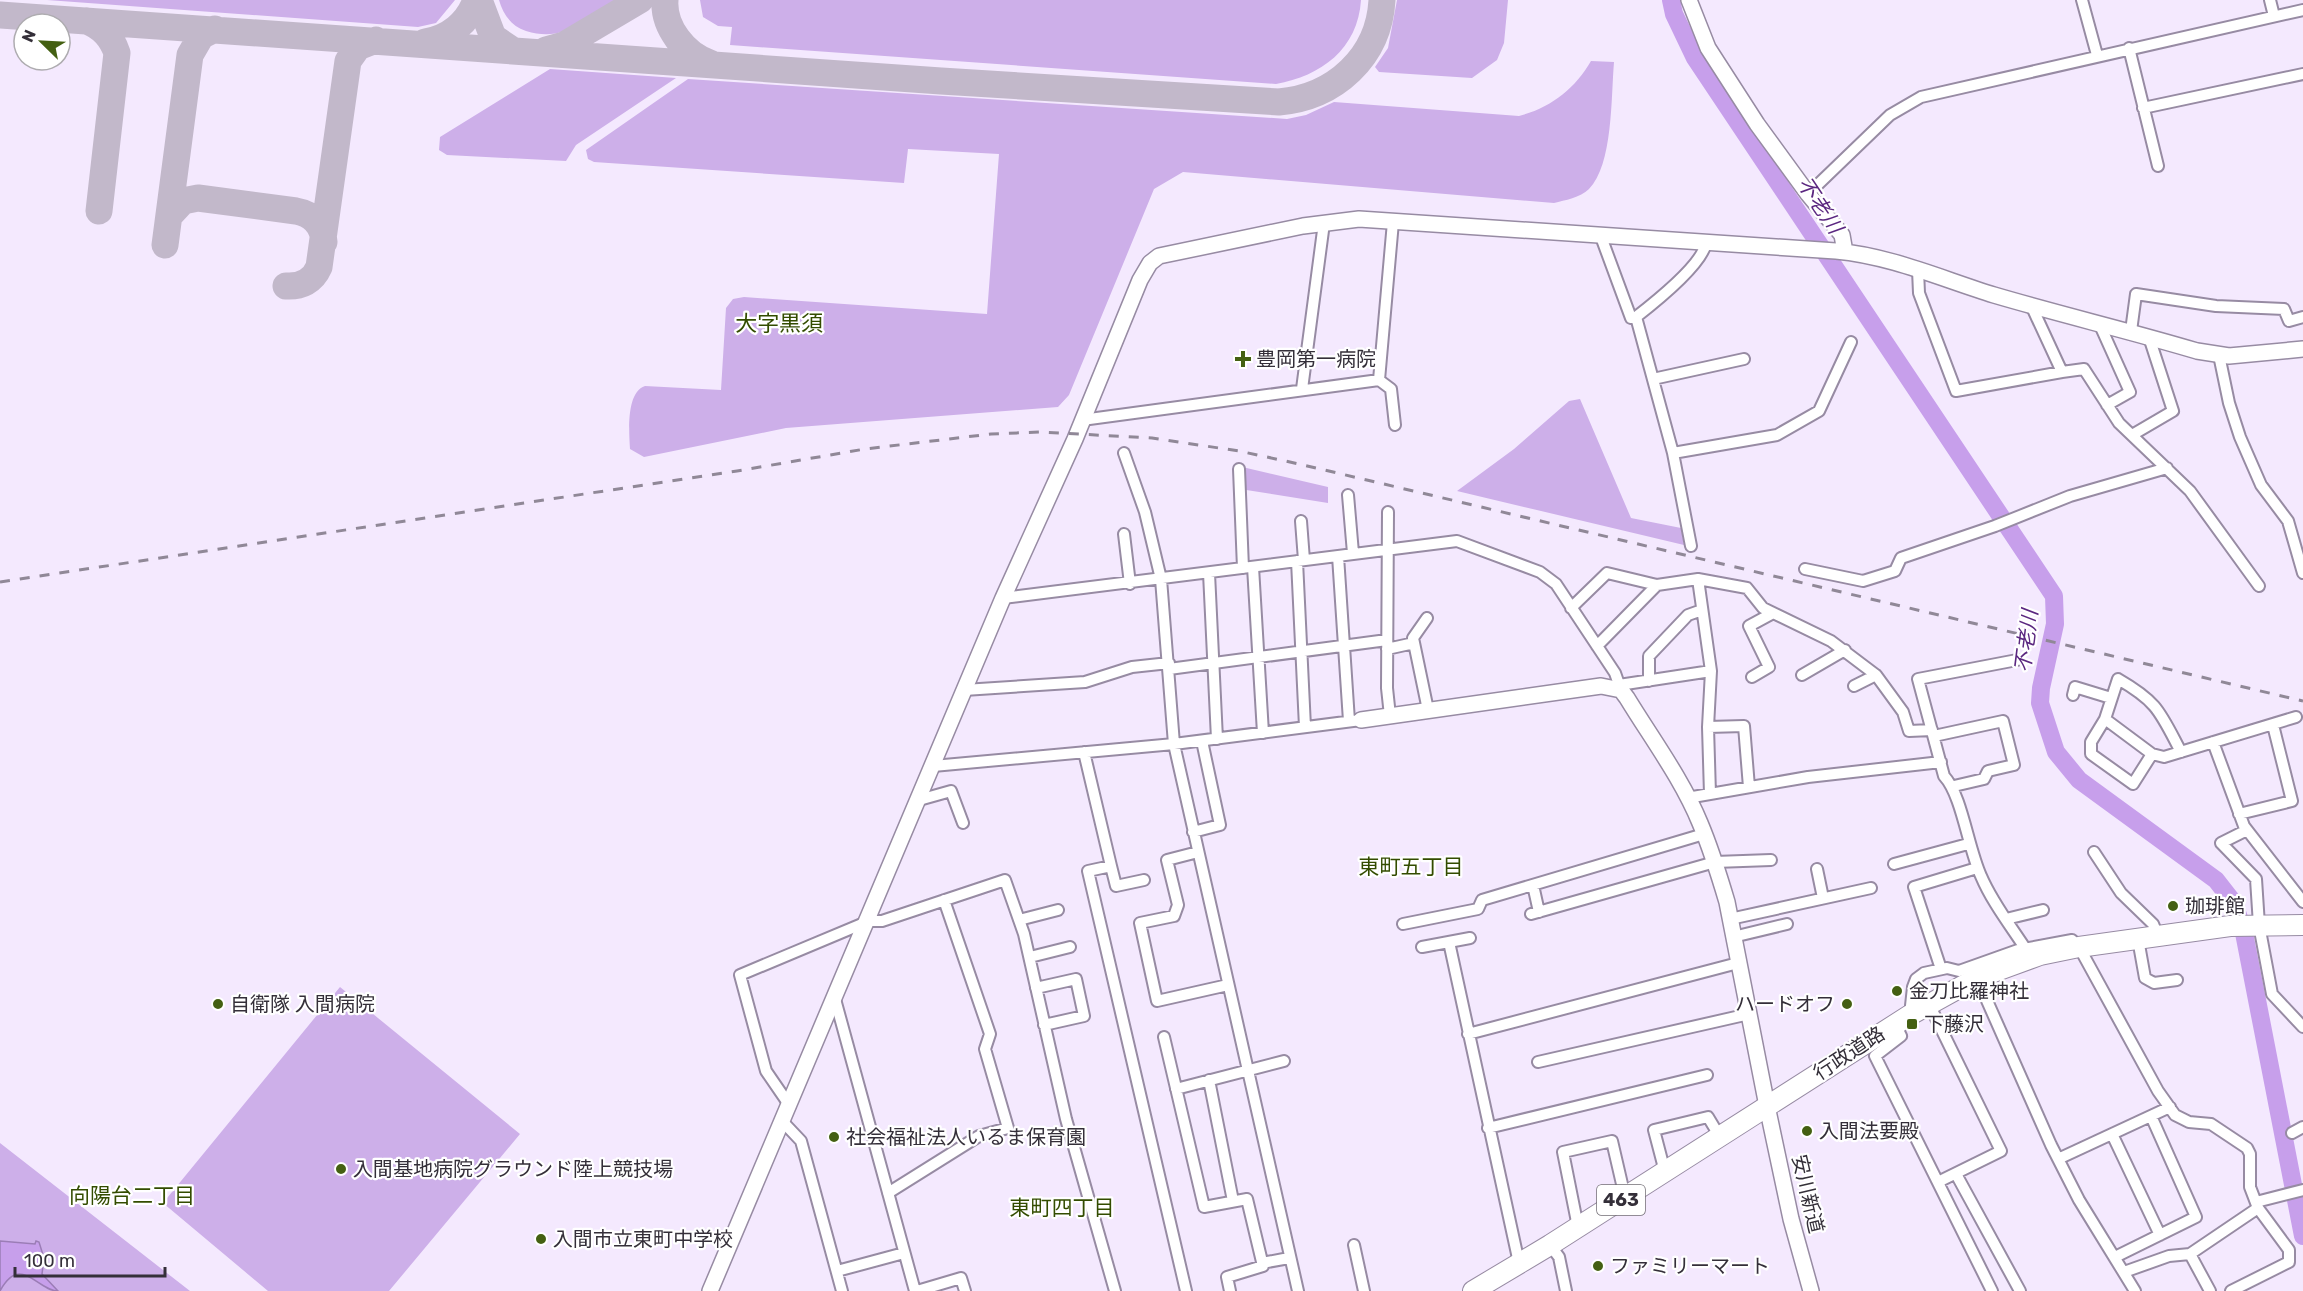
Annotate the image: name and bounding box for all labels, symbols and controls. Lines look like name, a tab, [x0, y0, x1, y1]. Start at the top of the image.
north arrow	[12, 12, 72, 72]
text: N	[18, 27, 40, 45]
water label: 不老川	[1792, 172, 1849, 240]
district label: 大字黒須	[735, 310, 823, 337]
place label: 豊岡第一病院	[1256, 347, 1376, 371]
marker: 豊岡第一病院	[1234, 350, 1252, 368]
water label: 不老川	[2010, 606, 2042, 674]
district label: 東町五丁目	[1359, 854, 1464, 879]
place label: 珈琲館	[2185, 894, 2245, 918]
marker: 珈琲館	[2166, 899, 2180, 913]
place label: 金刀比羅神社	[1909, 979, 2029, 1003]
marker: 金刀比羅神社	[1890, 984, 1904, 998]
place label: 自衛隊 入間病院	[230, 992, 375, 1016]
place label: ハードオフ	[1735, 992, 1835, 1016]
marker: 自衛隊 入間病院	[211, 997, 225, 1011]
marker: ハードオフ	[1840, 997, 1854, 1011]
place label: 下藤沢	[1924, 1012, 1984, 1036]
marker: 下藤沢	[1905, 1017, 1919, 1031]
street label: 行政道路	[1809, 1021, 1889, 1085]
place label: 入間法要殿	[1819, 1119, 1919, 1143]
marker: 入間法要殿	[1800, 1124, 1814, 1138]
place label: 社会福祉法人いるま保育園	[846, 1125, 1086, 1149]
marker: 社会福祉法人いるま保育園	[827, 1130, 841, 1144]
street label: 安川新道	[1787, 1152, 1829, 1236]
place label: 入間基地病院グラウンド陸上競技場	[353, 1157, 673, 1181]
marker: 入間基地病院グラウンド陸上競技場	[334, 1162, 348, 1176]
district label: 向陽台二丁目	[69, 1183, 195, 1208]
road number: 463	[1597, 1185, 1645, 1215]
district label: 東町四丁目	[1010, 1195, 1115, 1220]
place label: 入間市立東町中学校	[553, 1227, 733, 1251]
marker: 入間市立東町中学校	[534, 1232, 548, 1246]
scale bar	[15, 1240, 165, 1278]
text: 100 m	[24, 1250, 75, 1272]
place label: ファミリーマート	[1610, 1254, 1770, 1278]
marker: ファミリーマート	[1591, 1259, 1605, 1273]

